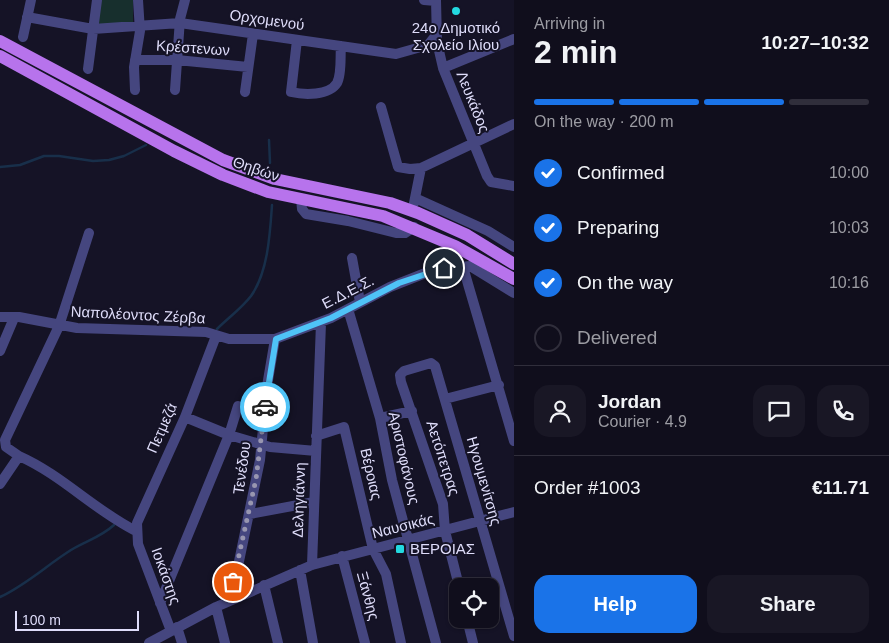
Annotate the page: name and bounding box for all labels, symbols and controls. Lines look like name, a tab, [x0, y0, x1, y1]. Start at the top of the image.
marker: 24ο Δημοτικό Σχολείο Ιλίου	[450, 5, 462, 17]
street label: Ορχομενού	[229, 6, 306, 33]
text: Arriving in	[534, 15, 605, 32]
place label: 24ο Δημοτικό Σχολείο Ιλίου	[412, 19, 500, 53]
text: 10:27–10:32	[761, 32, 869, 53]
text: 2 min	[534, 34, 618, 70]
street label: Κρέστενων	[156, 36, 230, 59]
street label: Λευκάδος	[453, 69, 493, 135]
text: On the way · 200 m	[534, 113, 674, 130]
street label: Θηβών	[231, 153, 282, 184]
icon: check	[534, 159, 562, 187]
text: Confirmed	[577, 162, 665, 183]
text: 10:00	[829, 164, 869, 181]
icon: check	[534, 214, 562, 242]
text: Preparing	[577, 217, 659, 238]
text: 10:03	[829, 219, 869, 236]
pin	[423, 247, 465, 289]
icon: home	[430, 254, 458, 282]
icon: check	[534, 269, 562, 297]
street label: Ε.Δ.Ε.Σ.	[319, 271, 377, 312]
text: On the way	[577, 272, 673, 293]
text: 10:16	[829, 274, 869, 291]
street label: Ναπολέοντος Ζέρβα	[70, 302, 206, 327]
text: Delivered	[577, 327, 657, 348]
courier	[240, 382, 290, 432]
button: person	[534, 385, 586, 437]
button: chat	[753, 385, 805, 437]
button: phone	[817, 385, 869, 437]
text: Jordan	[598, 391, 661, 412]
icon: car	[251, 393, 279, 421]
street label: Πετμεζά	[143, 400, 180, 455]
street label: Αριστοφάνους	[386, 410, 423, 506]
text: Courier · 4.9	[598, 413, 687, 430]
street label: Αετόπετρας	[423, 418, 464, 498]
street label: Ηγουμενίτσης	[464, 434, 505, 527]
street label: Τενέδου	[229, 440, 254, 496]
street label: Βέροιας	[357, 446, 386, 502]
street label: Δεληγιάννη	[289, 462, 308, 538]
text: Order #1003	[534, 477, 641, 498]
text: €11.71	[812, 477, 869, 498]
street label: Ναυσικάς	[370, 510, 436, 541]
place label: ΒΕΡΟΙΑΣ	[410, 540, 475, 557]
marker: ΒΕΡΟΙΑΣ	[394, 543, 406, 555]
street label: Ιοκάστης	[148, 545, 185, 607]
pin	[212, 561, 254, 603]
icon: bag	[219, 568, 247, 596]
street label: Ξάνθης	[354, 570, 383, 622]
button: Help	[534, 575, 697, 633]
button: Share	[707, 575, 869, 633]
map controls	[449, 578, 499, 628]
button: locate	[449, 578, 499, 628]
scale bar	[15, 608, 139, 631]
text: 100 m	[22, 612, 61, 628]

